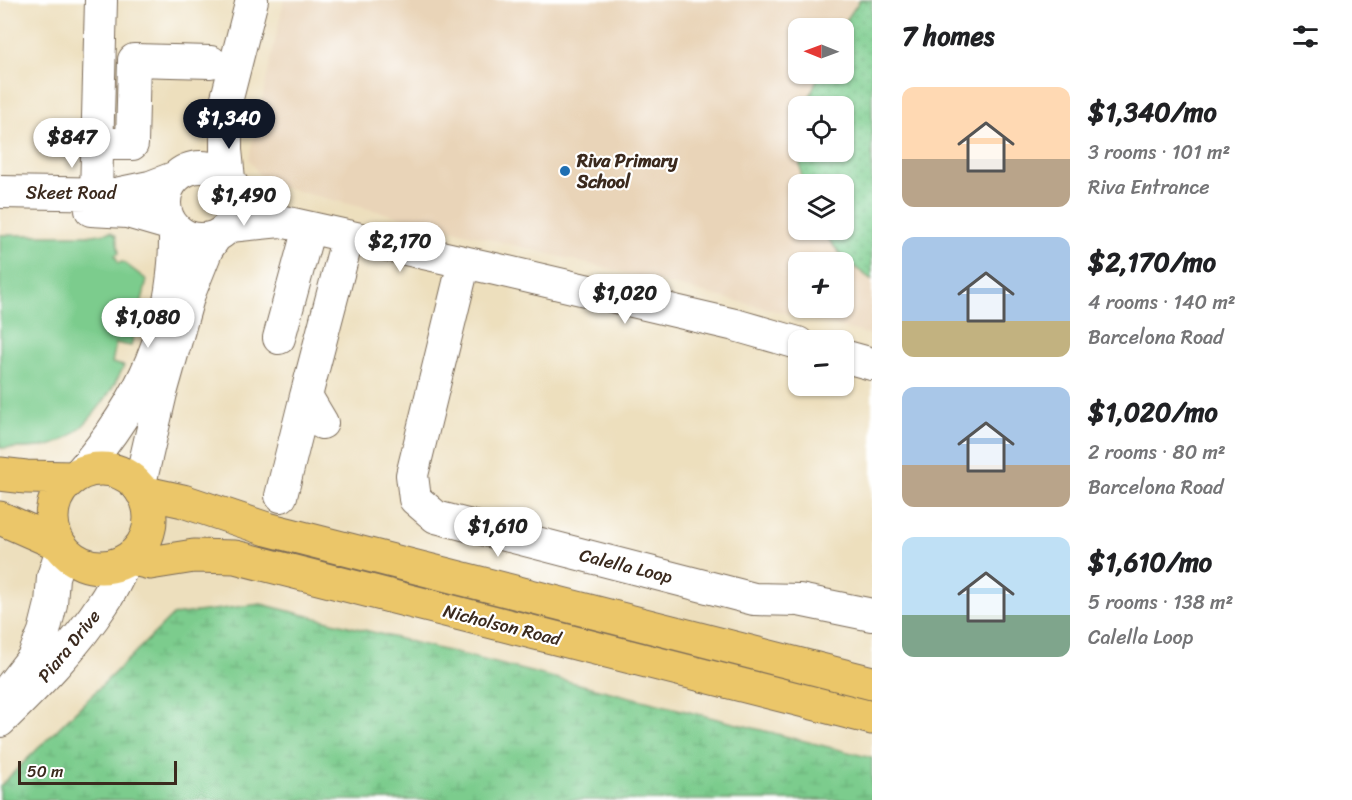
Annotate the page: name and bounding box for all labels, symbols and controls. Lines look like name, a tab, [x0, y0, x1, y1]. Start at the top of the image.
text: 7 homes	[902, 13, 994, 59]
north arrow	[788, 18, 854, 84]
map controls	[788, 18, 854, 396]
icon: filters	[1289, 20, 1322, 53]
text: $1,340/mo	[1088, 89, 1217, 135]
button: locate	[788, 96, 854, 162]
pin: $1,340	[180, 99, 278, 150]
text: $1,340	[197, 101, 261, 136]
icon: home	[950, 111, 1022, 183]
pin: $847	[36, 118, 108, 169]
text: $847	[47, 120, 97, 155]
text: 3 rooms · 101 m²	[1088, 135, 1230, 170]
place label: Riva Primary School	[576, 145, 678, 198]
marker: Riva Primary School	[558, 164, 572, 178]
text: Riva Entrance	[1088, 170, 1209, 205]
button: layers	[788, 174, 854, 240]
pin: $1,490	[195, 176, 293, 227]
street label: Skeet Road	[26, 177, 118, 209]
text: $1,490	[212, 178, 276, 213]
pin: $2,170	[351, 222, 449, 273]
text: $2,170	[368, 224, 432, 259]
text: $2,170/mo	[1088, 239, 1216, 285]
button: +	[788, 252, 854, 318]
icon: home	[950, 261, 1022, 333]
pin: $1,020	[576, 274, 674, 325]
text: $1,020	[593, 276, 657, 311]
text: 4 rooms · 140 m²	[1088, 285, 1236, 320]
pin: $1,080	[99, 298, 197, 349]
text: $1,080	[116, 300, 180, 335]
text: Barcelona Road	[1088, 320, 1224, 355]
button: −	[788, 330, 854, 396]
text: $1,020/mo	[1088, 389, 1218, 435]
icon: home	[950, 411, 1022, 483]
text: 2 rooms · 80 m²	[1088, 435, 1226, 470]
text: Barcelona Road	[1088, 470, 1224, 505]
pin: $1,610	[449, 507, 547, 558]
text: $1,610	[468, 509, 528, 544]
street label: Calella Loop	[576, 539, 676, 593]
text: $1,610/mo	[1088, 539, 1212, 585]
icon: home	[950, 561, 1022, 633]
text: 5 rooms · 138 m²	[1088, 585, 1233, 620]
street label: Nicholson Road	[440, 595, 566, 655]
street label: Piara Drive	[29, 602, 109, 690]
text: Calella Loop	[1088, 620, 1193, 655]
text: 50 m	[27, 757, 63, 786]
scale bar	[18, 758, 177, 786]

